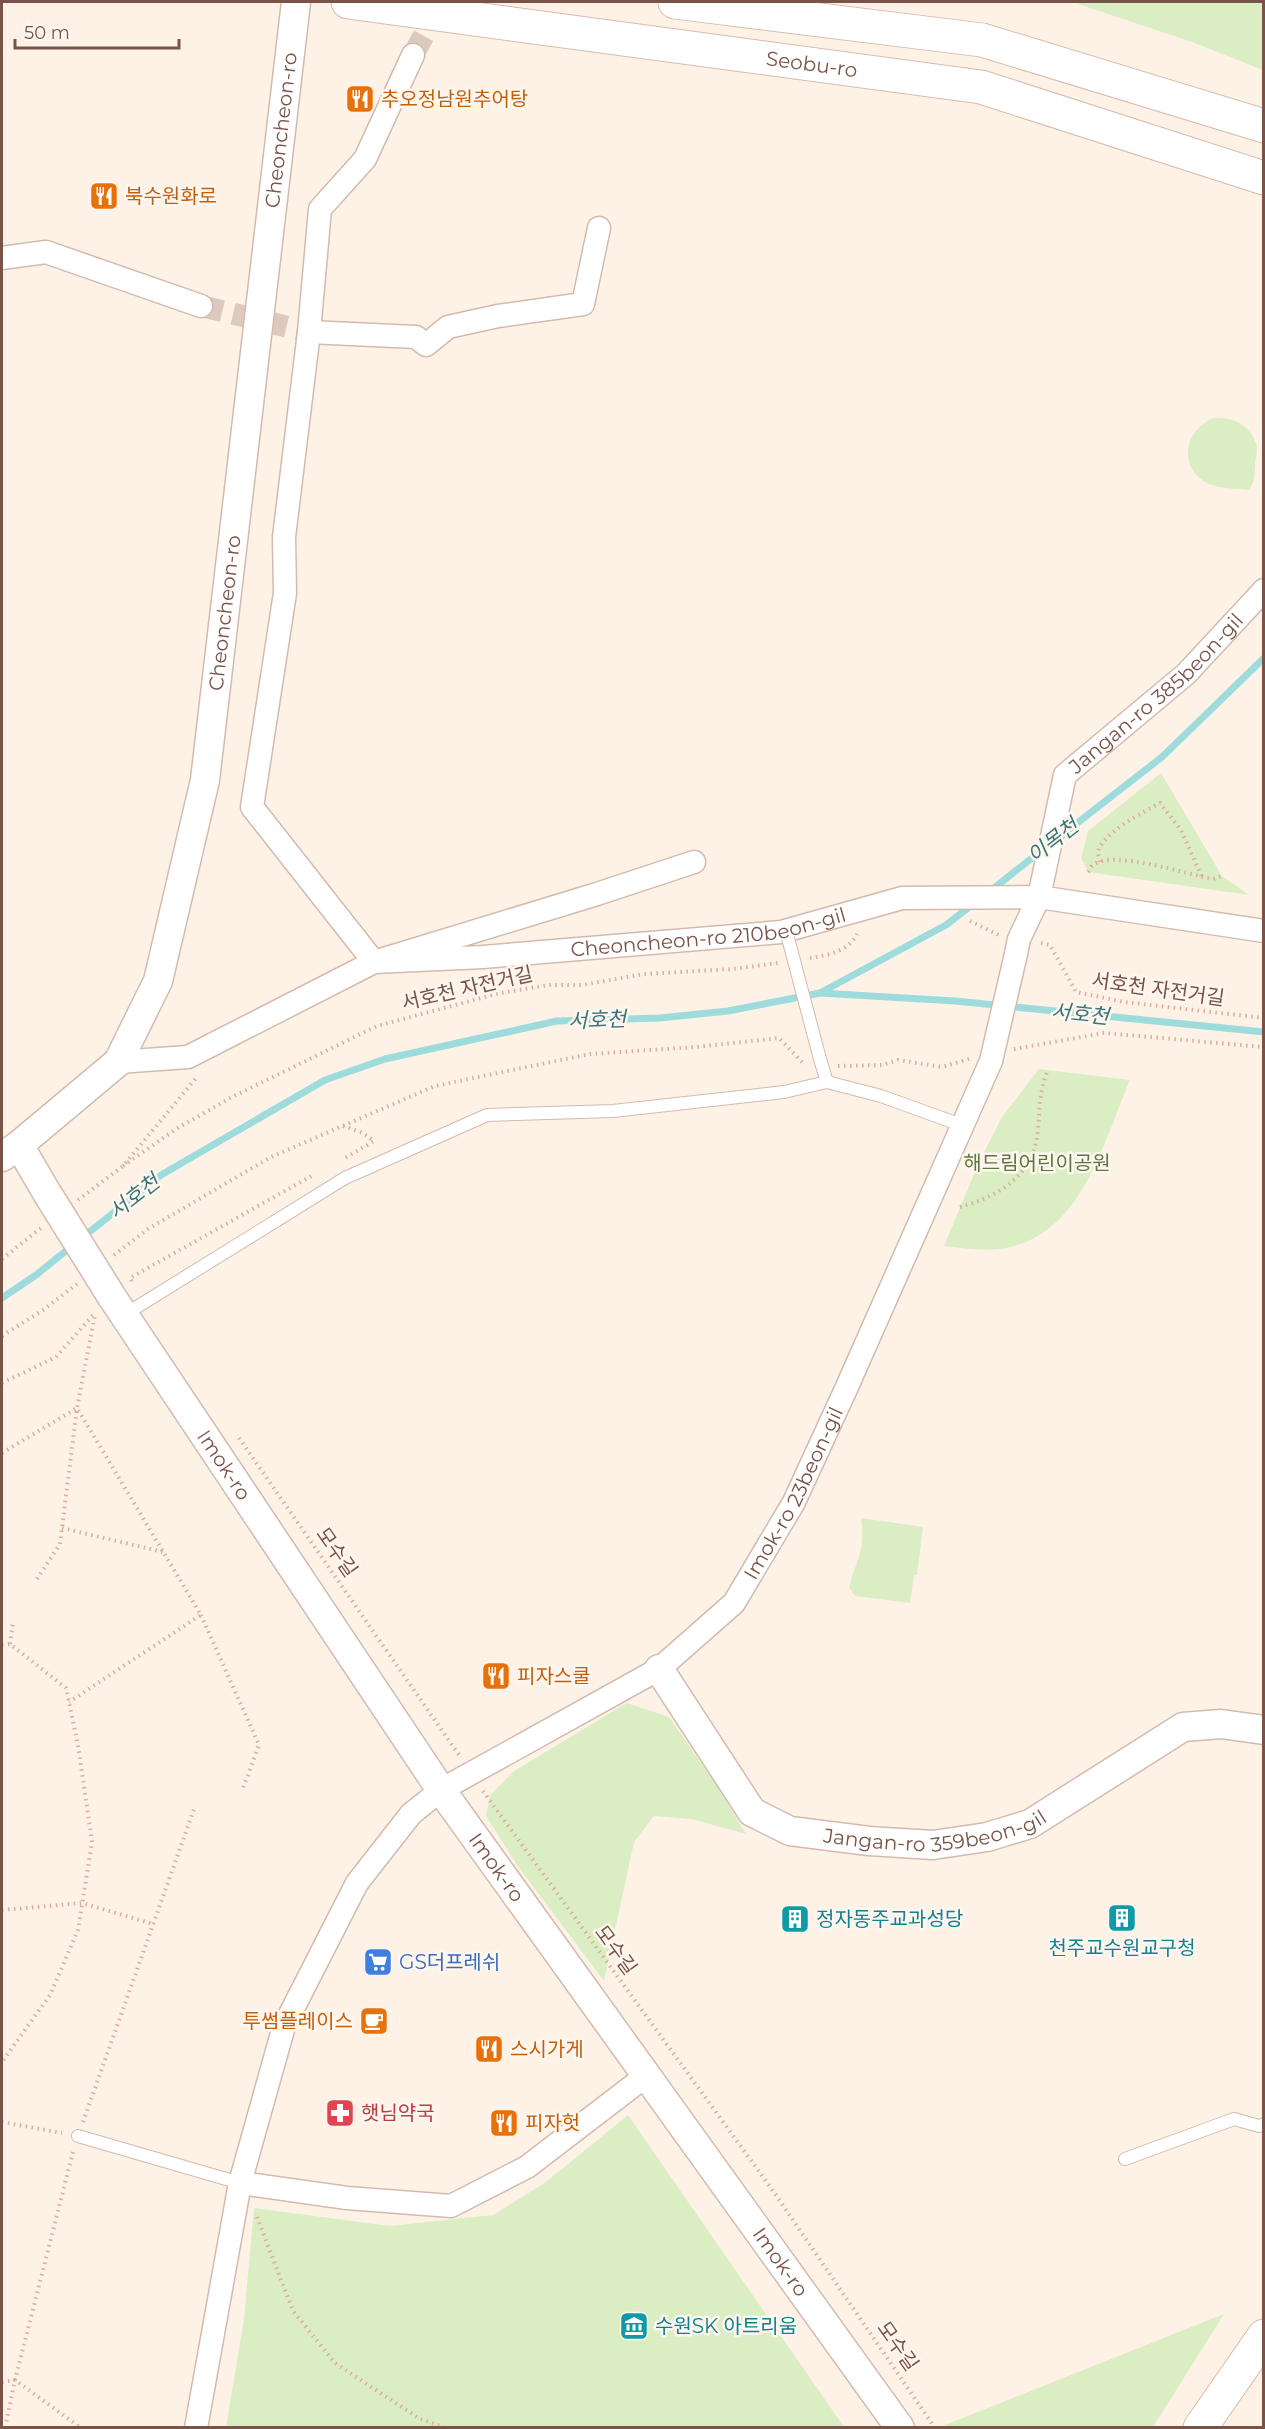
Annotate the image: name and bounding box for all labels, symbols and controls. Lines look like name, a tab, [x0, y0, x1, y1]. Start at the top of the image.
scale bar	[15, 12, 178, 50]
text: 50 m	[24, 22, 70, 44]
street label: Seobu-ro	[765, 46, 859, 82]
street label: Cheoncheon-ro	[260, 51, 302, 209]
restaurant icon: 추오정남원추어탕	[344, 83, 376, 115]
place label: 추오정남원추어탕	[381, 87, 528, 111]
restaurant icon: 북수원화로	[88, 180, 120, 212]
place label: 북수원화로	[125, 184, 217, 208]
street label: Cheoncheon-ro	[204, 534, 246, 692]
street label: Jangan-ro 385beon-gil	[1063, 608, 1248, 779]
water label: 이목천	[1022, 811, 1085, 868]
street label: Cheoncheon-ro 210beon-gil	[570, 902, 848, 962]
street label: 서호천 자전거길	[399, 961, 535, 1015]
street label: 서호천 자전거길	[1090, 968, 1226, 1010]
water label: 서호천	[1050, 998, 1113, 1029]
water label: 서호천	[568, 1006, 629, 1033]
park label: 해드림어린이공원	[963, 1151, 1111, 1175]
water label: 서호천	[103, 1167, 166, 1224]
street label: Imok-ro 23beon-gil	[739, 1403, 848, 1584]
street label: Imok-ro	[192, 1425, 256, 1505]
street label: 모수길	[311, 1523, 363, 1581]
restaurant icon: 피자스쿨	[480, 1660, 512, 1692]
place label: 피자스쿨	[517, 1664, 591, 1688]
street label: Jangan-ro 359beon-gil	[821, 1805, 1051, 1857]
street label: Imok-ro	[464, 1828, 530, 1907]
building icon: 천주교수원교구청	[1106, 1902, 1138, 1934]
building icon: 정자동주교과성당	[779, 1903, 811, 1935]
place label: 정자동주교과성당	[816, 1907, 963, 1931]
street label: 모수길	[590, 1921, 642, 1979]
place label: 천주교수원교구청	[1048, 1936, 1196, 1960]
supermarket icon: GS더프레쉬	[362, 1946, 394, 1978]
place label: GS더프레쉬	[399, 1950, 500, 1974]
cafe icon: 투썸플레이스	[358, 2005, 390, 2037]
place label: 투썸플레이스	[243, 2009, 353, 2033]
restaurant icon: 스시가게	[473, 2033, 505, 2065]
place label: 스시가게	[510, 2037, 584, 2061]
pharmacy icon: 햇님약국	[324, 2097, 356, 2129]
place label: 햇님약국	[361, 2101, 435, 2125]
restaurant icon: 피자헛	[488, 2107, 520, 2139]
place label: 피자헛	[525, 2111, 580, 2135]
street label: Imok-ro	[748, 2223, 813, 2301]
museum icon: 수원SK 아트리움	[618, 2310, 650, 2342]
place label: 수원SK 아트리움	[655, 2314, 797, 2338]
street label: 모수길	[872, 2317, 924, 2375]

